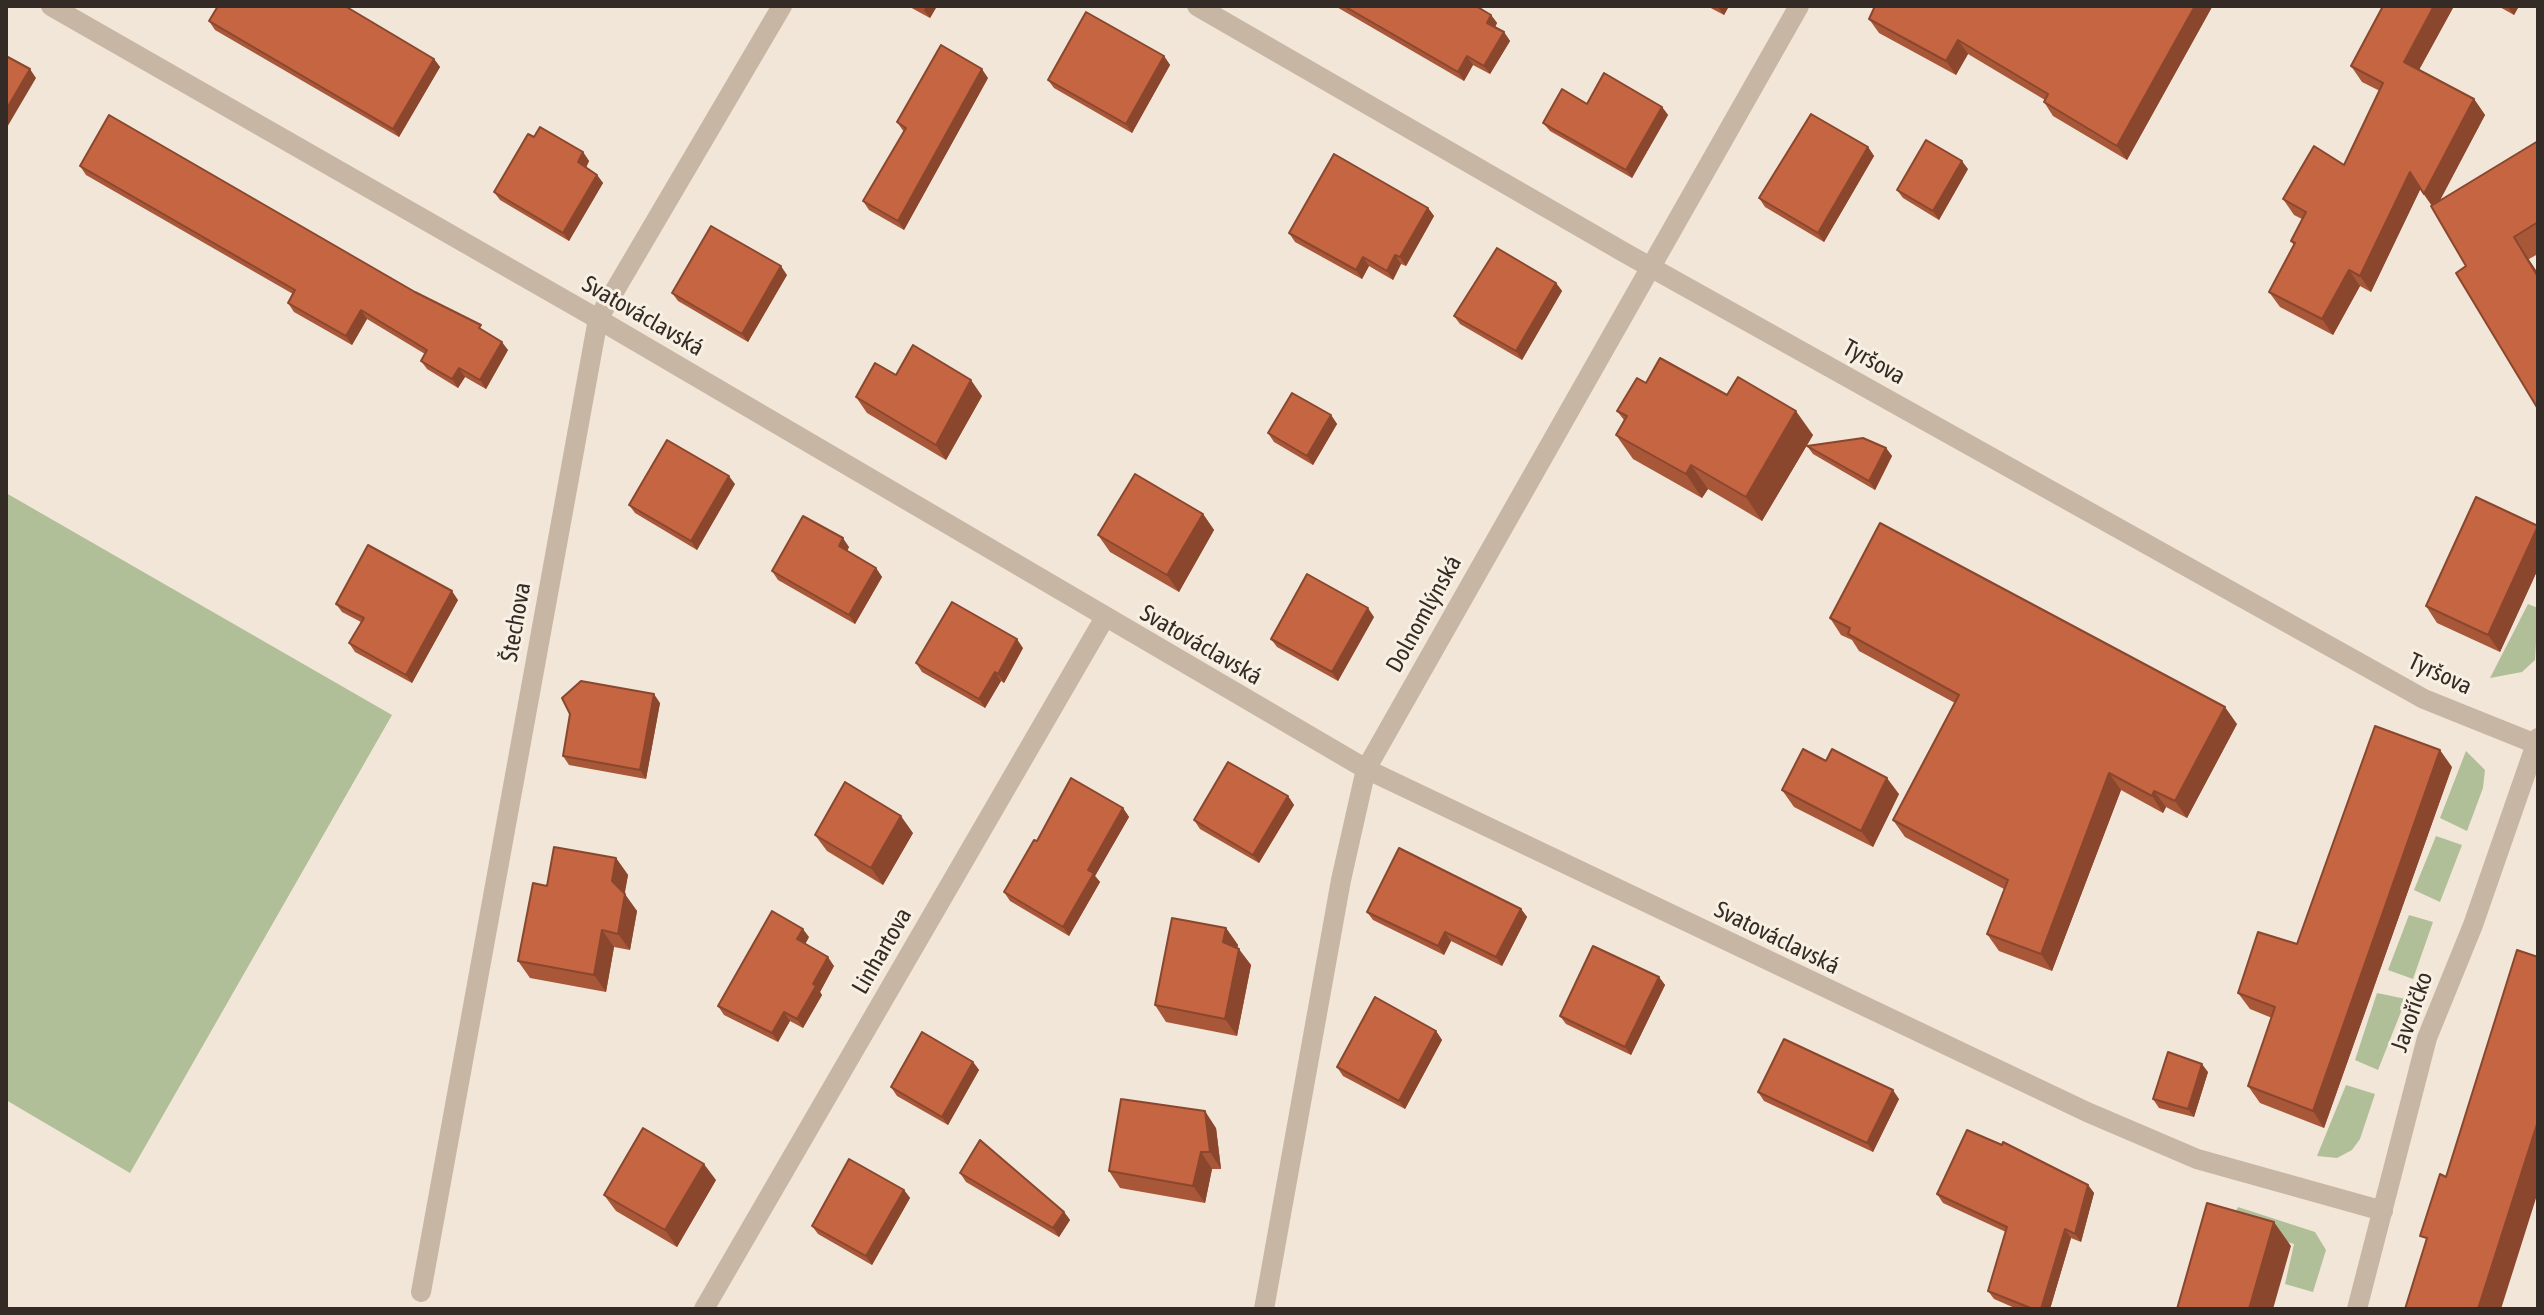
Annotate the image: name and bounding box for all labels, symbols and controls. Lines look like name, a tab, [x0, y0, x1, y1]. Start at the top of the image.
street label: Svatováclavská	[577, 270, 709, 362]
street label: Tyršova	[1838, 333, 1910, 391]
street label: Dolnomlýnská	[1380, 551, 1468, 677]
street label: Štechova	[495, 580, 537, 664]
street label: Svatováclavská	[1135, 599, 1267, 691]
street label: Tyršova	[2404, 647, 2476, 701]
street label: Svatováclavská	[1710, 895, 1844, 981]
street label: Linhartova	[846, 903, 918, 999]
street label: Javoříčko	[2385, 968, 2439, 1056]

